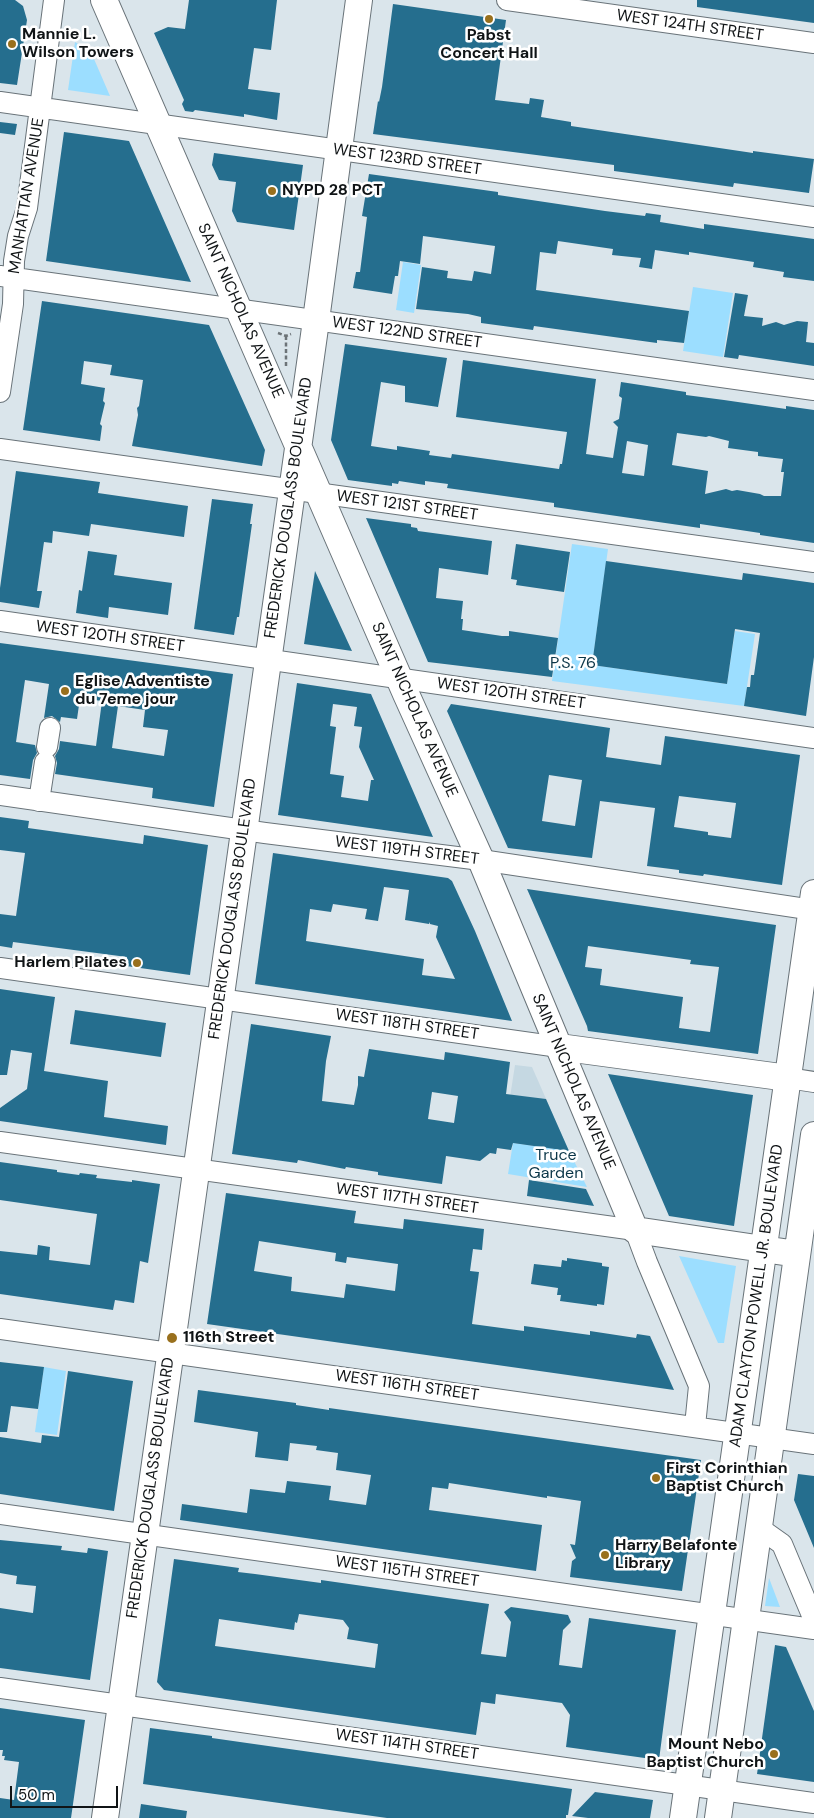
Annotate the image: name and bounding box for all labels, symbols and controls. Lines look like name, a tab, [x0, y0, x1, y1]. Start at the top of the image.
street label: WEST 124TH STREET	[615, 6, 765, 46]
marker: Pabst Concert Hall	[483, 13, 495, 25]
place label: Mannie L. Wilson Towers	[22, 25, 134, 63]
place label: Pabst Concert Hall	[440, 26, 538, 64]
marker: Mannie L. Wilson Towers	[6, 38, 18, 50]
street label: MANHATTAN AVENUE	[5, 117, 49, 275]
street label: WEST 123RD STREET	[332, 140, 482, 180]
place label: NYPD 28 PCT	[282, 181, 383, 201]
marker: NYPD 28 PCT	[266, 185, 278, 197]
street label: SAINT NICHOLAS AVENUE	[193, 221, 287, 401]
street label: WEST 122ND STREET	[331, 313, 483, 353]
street label: FREDERICK DOUGLASS BOULEVARD	[261, 376, 317, 640]
street label: WEST 121ST STREET	[335, 487, 479, 525]
street label: WEST 120TH STREET	[34, 617, 186, 657]
street label: SAINT NICHOLAS AVENUE	[367, 620, 461, 800]
park label: P.S. 76	[550, 654, 596, 674]
place label: Eglise Adventiste du 7eme jour	[75, 672, 210, 710]
street label: WEST 120TH STREET	[435, 674, 587, 714]
marker: Eglise Adventiste du 7eme jour	[59, 685, 71, 697]
street label: FREDERICK DOUGLASS BOULEVARD	[205, 777, 261, 1041]
street label: WEST 119TH STREET	[334, 833, 480, 869]
place label: Harlem Pilates	[14, 953, 127, 973]
marker: Harlem Pilates	[131, 957, 143, 969]
street label: SAINT NICHOLAS AVENUE	[527, 991, 619, 1173]
street label: WEST 118TH STREET	[334, 1005, 480, 1045]
street label: ADAM CLAYTON POWELL JR. BOULEVARD	[726, 1143, 788, 1449]
park label: Truce Garden	[529, 1146, 583, 1184]
street label: WEST 117TH STREET	[334, 1179, 480, 1219]
place label: 116th Street	[183, 1328, 274, 1348]
marker: 116th Street	[165, 1331, 179, 1345]
street label: FREDERICK DOUGLASS BOULEVARD	[123, 1356, 179, 1620]
street label: WEST 116TH STREET	[334, 1366, 480, 1406]
place label: First Corinthian Baptist Church	[666, 1459, 788, 1497]
marker: First Corinthian Baptist Church	[650, 1472, 662, 1484]
place label: Harry Belafonte Library	[615, 1536, 737, 1574]
marker: Harry Belafonte Library	[599, 1549, 611, 1561]
street label: WEST 115TH STREET	[334, 1552, 480, 1592]
street label: WEST 114TH STREET	[334, 1725, 480, 1765]
place label: Mount Nebo Baptist Church	[646, 1735, 764, 1773]
marker: Mount Nebo Baptist Church	[768, 1748, 780, 1760]
scale bar	[12, 1776, 120, 1808]
text: 50 m	[18, 1785, 55, 1805]

